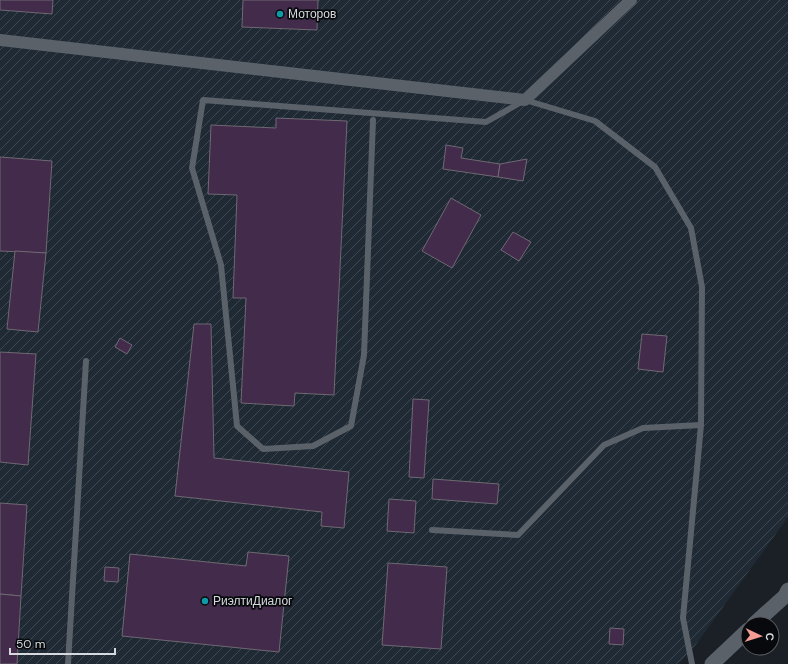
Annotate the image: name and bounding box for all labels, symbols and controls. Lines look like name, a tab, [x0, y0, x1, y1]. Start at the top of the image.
place label: Моторов	[288, 6, 336, 22]
marker: Моторов	[275, 9, 285, 19]
place label: РиэлтиДиалог	[213, 593, 293, 609]
marker: РиэлтиДиалог	[200, 596, 210, 606]
north arrow	[740, 616, 780, 656]
scale bar	[10, 630, 115, 656]
text: С	[763, 632, 777, 641]
text: 50 m	[16, 636, 45, 652]

